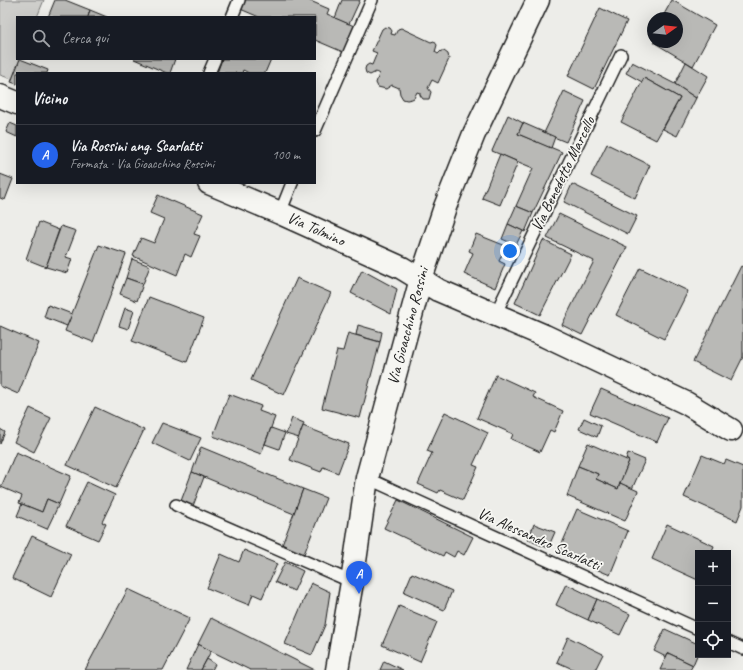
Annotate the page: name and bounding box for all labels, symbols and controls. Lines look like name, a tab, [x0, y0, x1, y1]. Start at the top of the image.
north arrow	[647, 12, 683, 48]
search box	[16, 16, 316, 60]
icon: search	[30, 27, 52, 49]
text: Cerca qui	[62, 29, 108, 48]
text: Vicino	[32, 88, 67, 109]
street label: Via Benedetto Marcello	[527, 112, 600, 235]
text: Via Rossini ang. Scarlatti	[70, 137, 201, 156]
text: A	[42, 147, 48, 163]
text: 100 m	[272, 147, 300, 163]
text: Fermata · Via Gioacchino Rossini	[70, 156, 214, 172]
street label: Via Tolmino	[284, 207, 350, 251]
your location	[500, 241, 520, 261]
street label: Via Gioacchino Rossini	[383, 263, 434, 387]
street label: Via Alessandro Scarlatti	[474, 503, 605, 576]
map controls	[695, 550, 731, 658]
button: +	[695, 550, 731, 586]
pin: A	[346, 561, 372, 594]
button: −	[695, 586, 731, 622]
button: locate	[695, 622, 731, 658]

